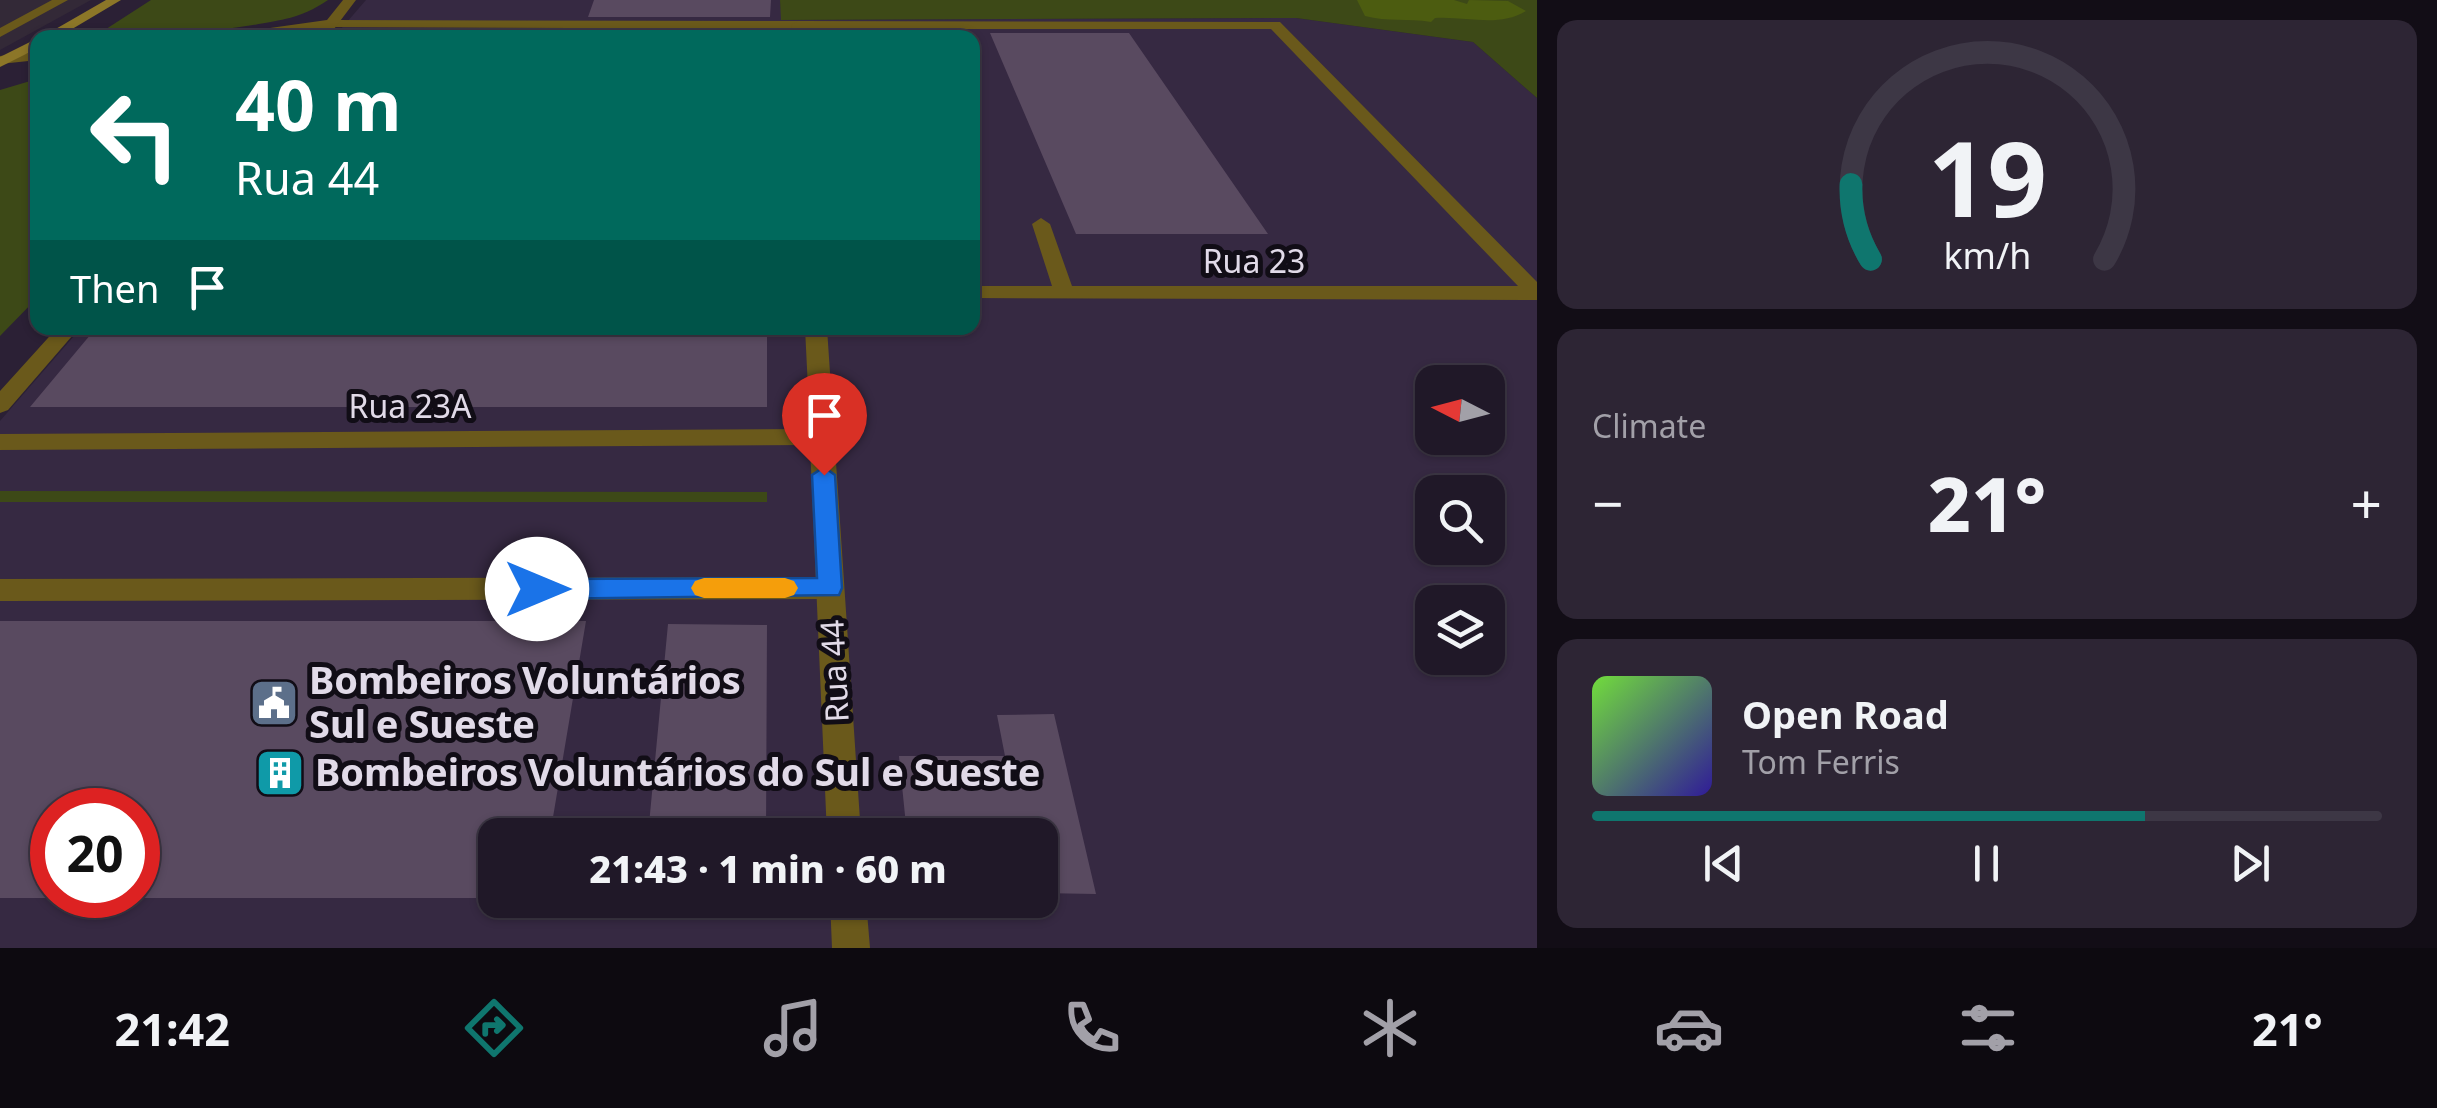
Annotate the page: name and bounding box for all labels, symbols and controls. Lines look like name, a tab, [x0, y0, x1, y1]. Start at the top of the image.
text: 40 m	[235, 56, 402, 152]
icon: left	[70, 70, 200, 200]
text: 19	[1928, 106, 2046, 247]
text: Rua 44	[235, 147, 379, 208]
text: km/h	[1943, 231, 2031, 279]
street label: Rua 23	[1203, 239, 1305, 282]
icon: arrive	[180, 260, 235, 315]
text: Then	[70, 262, 160, 314]
north arrow	[1415, 365, 1505, 455]
map controls	[1415, 365, 1505, 675]
pin	[782, 373, 867, 476]
street label: Rua 23A	[348, 384, 472, 427]
icon: arrive	[797, 388, 852, 443]
text: Climate	[1592, 404, 1706, 447]
text: 21°	[1928, 452, 2046, 554]
text: −	[1592, 465, 1623, 540]
text: +	[2351, 465, 2382, 540]
button: search	[1415, 475, 1505, 565]
position arrow	[485, 537, 589, 641]
button: layers	[1415, 585, 1505, 675]
street label: Rua 44	[809, 619, 858, 723]
place label: Bombeiros Voluntários Sul e Sueste	[309, 653, 741, 749]
public building icon: Bombeiros Voluntários Sul e Sueste	[248, 677, 300, 729]
text: Open Road	[1742, 688, 1949, 740]
text: Tom Ferris	[1742, 740, 1900, 783]
place label: Bombeiros Voluntários do Sul e Sueste	[315, 745, 1040, 797]
building icon: Bombeiros Voluntários do Sul e Sueste	[254, 747, 306, 799]
speed limit sign: 20	[30, 788, 160, 918]
icon: previous	[1696, 836, 1751, 891]
icon: pause	[1959, 836, 2014, 891]
icon: next	[2223, 836, 2278, 891]
text: 21:43 · 1 min · 60 m	[589, 842, 947, 894]
icon: directions	[459, 993, 529, 1063]
icon: music	[758, 993, 828, 1063]
icon: phone	[1057, 993, 1127, 1063]
icon: climate	[1355, 993, 1425, 1063]
icon: car	[1654, 993, 1724, 1063]
icon: filters	[1953, 993, 2023, 1063]
text: 21:42	[114, 998, 230, 1059]
text: 21°	[2252, 998, 2323, 1059]

